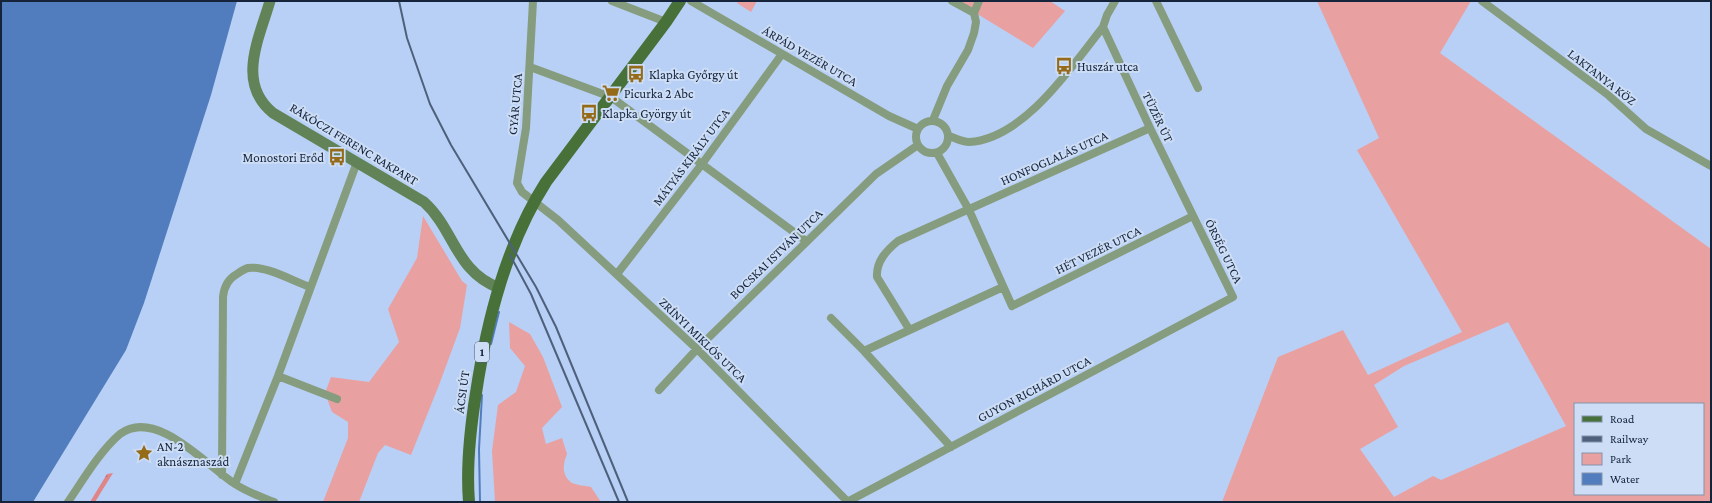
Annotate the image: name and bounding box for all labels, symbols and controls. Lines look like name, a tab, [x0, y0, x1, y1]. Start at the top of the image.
street label: ÁRPÁD VEZÉR UTCA	[760, 23, 861, 90]
street label: LAKTANYA KÖZ	[1565, 46, 1639, 108]
bus stop icon: Huszár utca	[1054, 56, 1074, 76]
place label: Huszár utca	[1077, 59, 1139, 74]
bus stop icon: Klapka Győrgy út	[626, 64, 646, 84]
place label: Klapka Győrgy út	[649, 67, 739, 82]
street label: GYÁR UTCA	[505, 72, 525, 135]
supermarket icon: Picurka 2 Abc	[601, 83, 621, 103]
place label: Picurka 2 Abc	[624, 86, 694, 101]
street label: TÜZÉR ÚT	[1139, 89, 1177, 145]
street label: RÁKÓCZI FERENC RAKPART	[287, 100, 421, 188]
bus stop icon: Klapka György út	[579, 103, 599, 123]
street label: MÁTYÁS KIRÁLY UTCA	[650, 105, 733, 209]
place label: Klapka György út	[602, 106, 692, 121]
street label: HONFOGLALÁS UTCA	[998, 127, 1110, 188]
bus stop icon: Monostori Erőd	[327, 147, 347, 167]
place label: Monostori Erőd	[242, 150, 324, 165]
street label: BOCSKAI ISTVÁN UTCA	[726, 205, 826, 302]
street label: ŐRSÉG UTCA	[1202, 216, 1246, 286]
street label: HÉT VEZÉR UTCA	[1053, 223, 1144, 277]
street label: ZRÍNYI MIKLÓS UTCA	[656, 294, 750, 386]
road number: 1	[475, 342, 489, 362]
street label: GUYON RICHÁRD UTCA	[975, 352, 1094, 425]
street label: ÁCSI ÚT	[452, 370, 472, 414]
legend	[1574, 403, 1704, 495]
text: Road	[1610, 412, 1635, 426]
text: Railway	[1610, 432, 1649, 446]
place label: AN-2 aknásznaszád	[157, 439, 229, 469]
place icon: AN-2 aknásznaszád	[134, 443, 154, 463]
text: Park	[1610, 452, 1632, 466]
text: Water	[1610, 472, 1640, 486]

